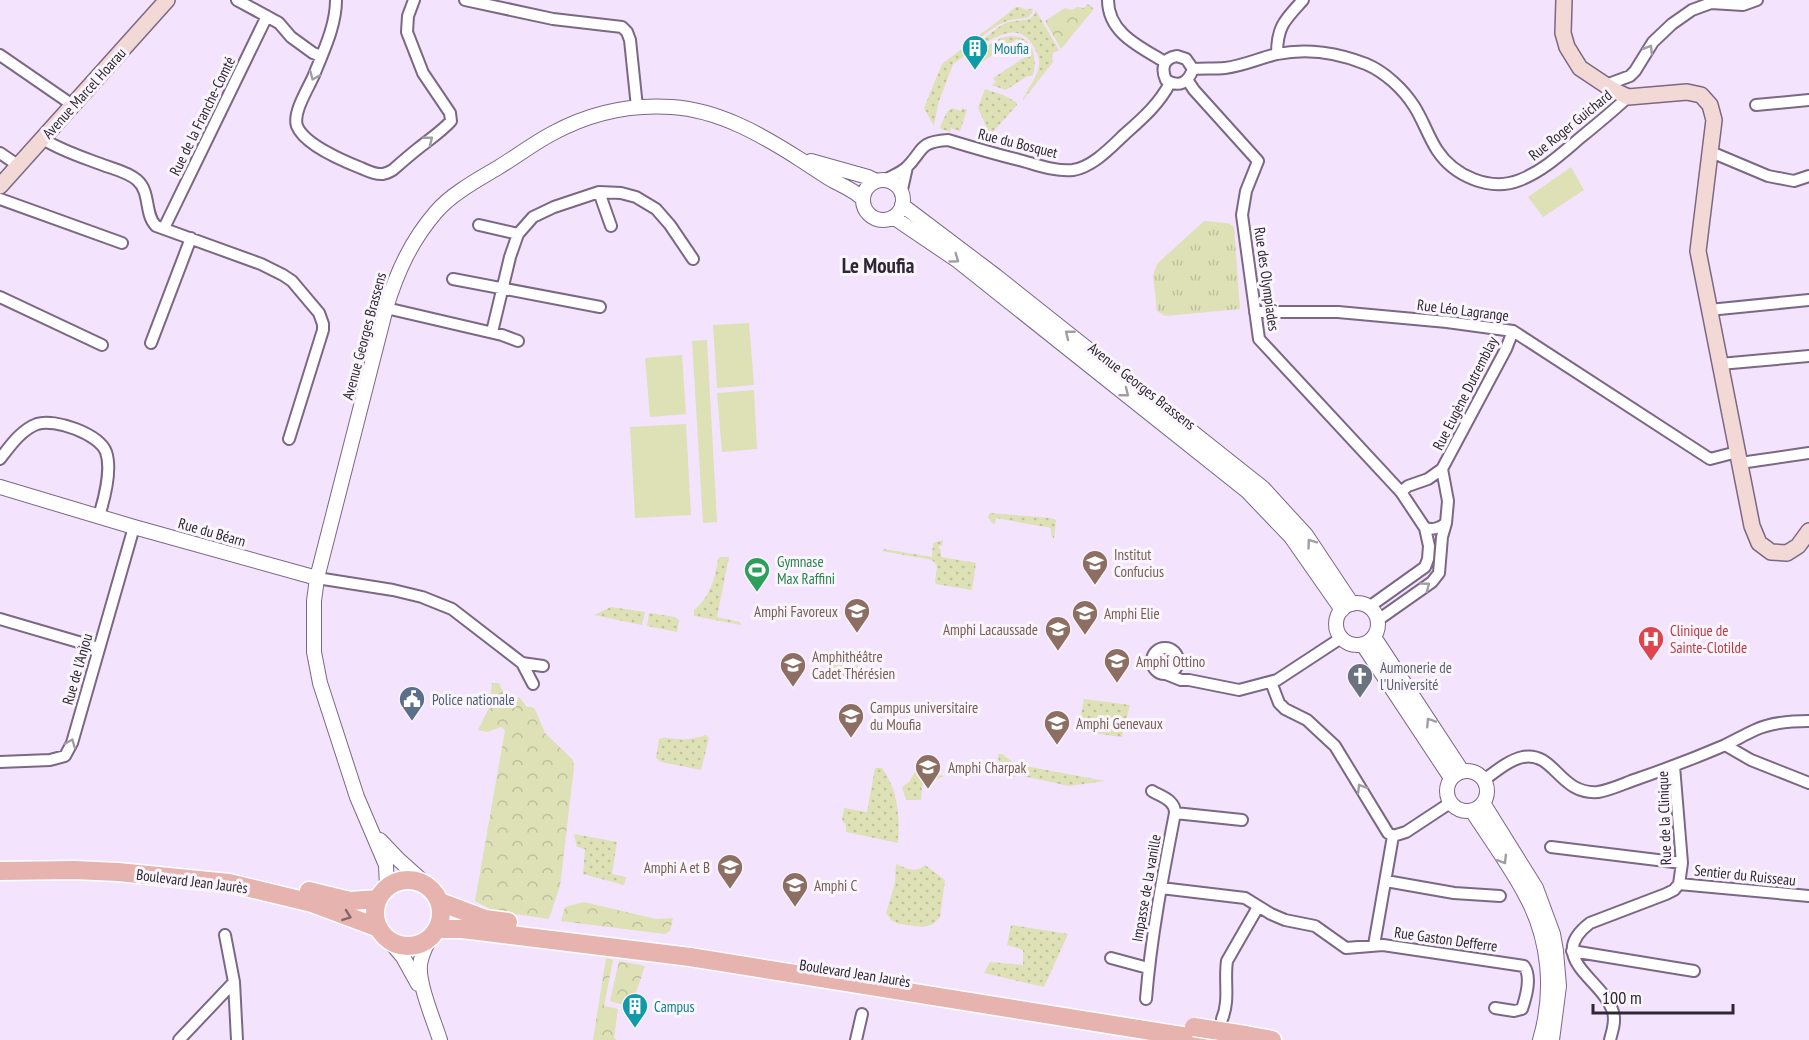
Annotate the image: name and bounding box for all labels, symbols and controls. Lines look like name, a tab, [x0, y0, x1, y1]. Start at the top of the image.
building icon: Moufia	[960, 33, 990, 71]
place label: Moufia	[994, 39, 1029, 58]
street label: Avenue Marcel Hoarau	[38, 44, 130, 142]
one-way arrow	[1641, 45, 1652, 56]
street label: Rue de la Franche-Comté	[165, 53, 239, 179]
one-way arrow	[309, 69, 321, 80]
street label: Rue Roger Guichard	[1524, 86, 1616, 164]
street label: Rue du Bosquet	[976, 124, 1060, 162]
one-way arrow	[422, 136, 433, 147]
street label: Rue des Olympiades	[1250, 226, 1284, 332]
district label: Le Moufia	[842, 252, 915, 279]
one-way arrow	[949, 252, 960, 263]
street label: Avenue Georges Brassens	[338, 270, 390, 402]
street label: Rue Léo Lagrange	[1416, 295, 1510, 325]
one-way arrow	[1065, 330, 1076, 341]
street label: Rue Eugène Dutremblay	[1428, 333, 1502, 453]
street label: Avenue Georges Brassens	[1084, 338, 1200, 434]
one-way arrow	[1118, 386, 1129, 397]
street label: Rue du Béarn	[176, 513, 248, 551]
one-way arrow	[1307, 539, 1318, 550]
place label: Institut Confucius	[1114, 545, 1164, 581]
school or university icon: Institut Confucius	[1080, 548, 1110, 586]
place label: Gymnase Max Raffini	[777, 552, 835, 588]
sports icon: Gymnase Max Raffini	[742, 555, 772, 593]
one-way arrow	[1419, 583, 1430, 594]
school or university icon: Amphi Favoreux	[842, 596, 872, 634]
school or university icon: Amphi Elie	[1070, 598, 1100, 636]
place label: Amphi Favoreux	[754, 602, 838, 621]
place label: Amphi Elie	[1104, 604, 1160, 623]
school or university icon: Amphi Lacaussade	[1043, 614, 1073, 652]
place label: Amphi Lacaussade	[943, 620, 1038, 639]
place label: Clinique de Sainte-Clotilde	[1670, 621, 1747, 657]
hospital icon: Clinique de Sainte-Clotilde	[1636, 624, 1666, 662]
street label: Rue de l'Anjou	[58, 631, 96, 707]
school or university icon: Amphi Ottino	[1102, 646, 1132, 684]
place label: Amphithéâtre Cadet Thérésien	[812, 647, 895, 683]
school or university icon: Amphithéâtre Cadet Thérésien	[778, 650, 808, 688]
place label: Amphi Ottino	[1136, 652, 1205, 671]
place label: Aumonerie de l'Université	[1380, 658, 1452, 694]
church icon: Aumonerie de l'Université	[1345, 661, 1375, 699]
public building icon: Police nationale	[397, 684, 427, 722]
place label: Police nationale	[432, 690, 515, 709]
place label: Campus universitaire du Moufia	[870, 698, 978, 734]
school or university icon: Campus universitaire du Moufia	[836, 701, 866, 739]
school or university icon: Amphi Genevaux	[1042, 708, 1072, 746]
place label: Amphi Genevaux	[1076, 714, 1163, 733]
one-way arrow	[1425, 718, 1437, 728]
one-way arrow	[63, 738, 76, 749]
school or university icon: Amphi Charpak	[913, 752, 943, 790]
place label: Amphi Charpak	[948, 758, 1027, 777]
street label: Rue de la Clinique	[1653, 771, 1675, 865]
one-way arrow	[1356, 784, 1368, 794]
street label: Impasse de la vanille	[1127, 833, 1165, 943]
school or university icon: Amphi A et B	[715, 852, 745, 890]
one-way arrow	[1496, 854, 1508, 864]
place label: Amphi A et B	[644, 858, 710, 877]
street label: Sentier du Ruisseau	[1693, 860, 1797, 890]
street label: Boulevard Jean Jaurès	[135, 865, 249, 897]
school or university icon: Amphi C	[780, 870, 810, 908]
place label: Amphi C	[814, 876, 857, 895]
one-way arrow	[341, 908, 352, 921]
street label: Rue Gaston Defferre	[1393, 922, 1499, 956]
street label: Boulevard Jean Jaurès	[798, 955, 912, 991]
scale bar	[1593, 977, 1732, 1015]
text: 100 m	[1602, 986, 1642, 1009]
building icon: Campus	[620, 991, 650, 1029]
place label: Campus	[654, 997, 695, 1016]

